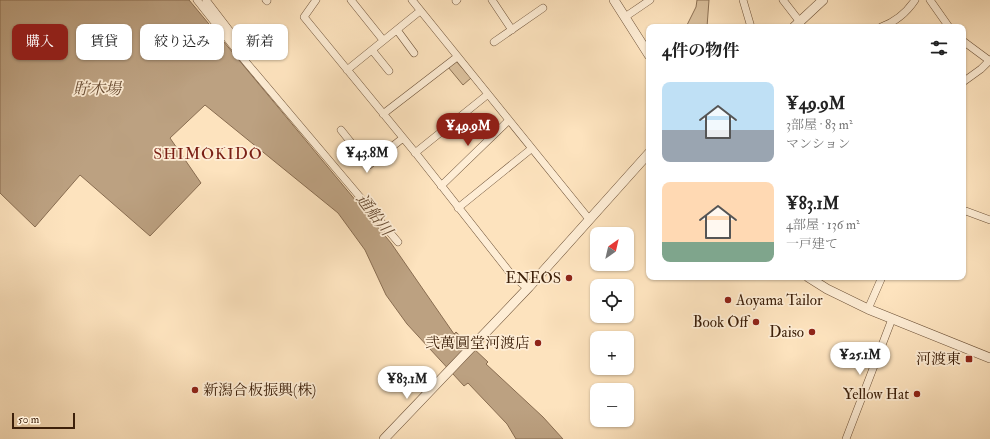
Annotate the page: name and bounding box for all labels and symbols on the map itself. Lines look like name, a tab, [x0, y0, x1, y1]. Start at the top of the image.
water label: 貯木場	[73, 79, 123, 99]
pin: ¥49.9M	[435, 113, 501, 147]
pin: ¥43.8M	[334, 140, 400, 174]
district label: SHIMOKIDO	[153, 144, 263, 164]
water label: 通船川	[352, 189, 398, 241]
north arrow	[590, 227, 634, 271]
place label: ENEOS	[505, 269, 561, 288]
marker: ENEOS	[564, 273, 574, 283]
place label: Aoyama Tailor	[735, 291, 823, 310]
marker: Aoyama Tailor	[723, 295, 733, 305]
place label: Book Off	[693, 313, 750, 332]
marker: Book Off	[751, 317, 761, 327]
place label: Daiso	[769, 323, 804, 342]
marker: Daiso	[807, 327, 817, 337]
place label: 弐萬圓堂河渡店	[425, 334, 530, 353]
marker: 弐萬圓堂河渡店	[533, 338, 543, 348]
pin: ¥25.1M	[827, 342, 893, 376]
place label: 河渡東	[916, 350, 961, 369]
marker: 河渡東	[964, 354, 974, 364]
pin: ¥83.1M	[374, 366, 440, 400]
place label: 新潟合板振興(株)	[203, 381, 316, 400]
marker: 新潟合板振興(株)	[190, 385, 200, 395]
place label: Yellow Hat	[843, 385, 909, 404]
marker: Yellow Hat	[912, 389, 922, 399]
scale bar	[12, 411, 75, 430]

